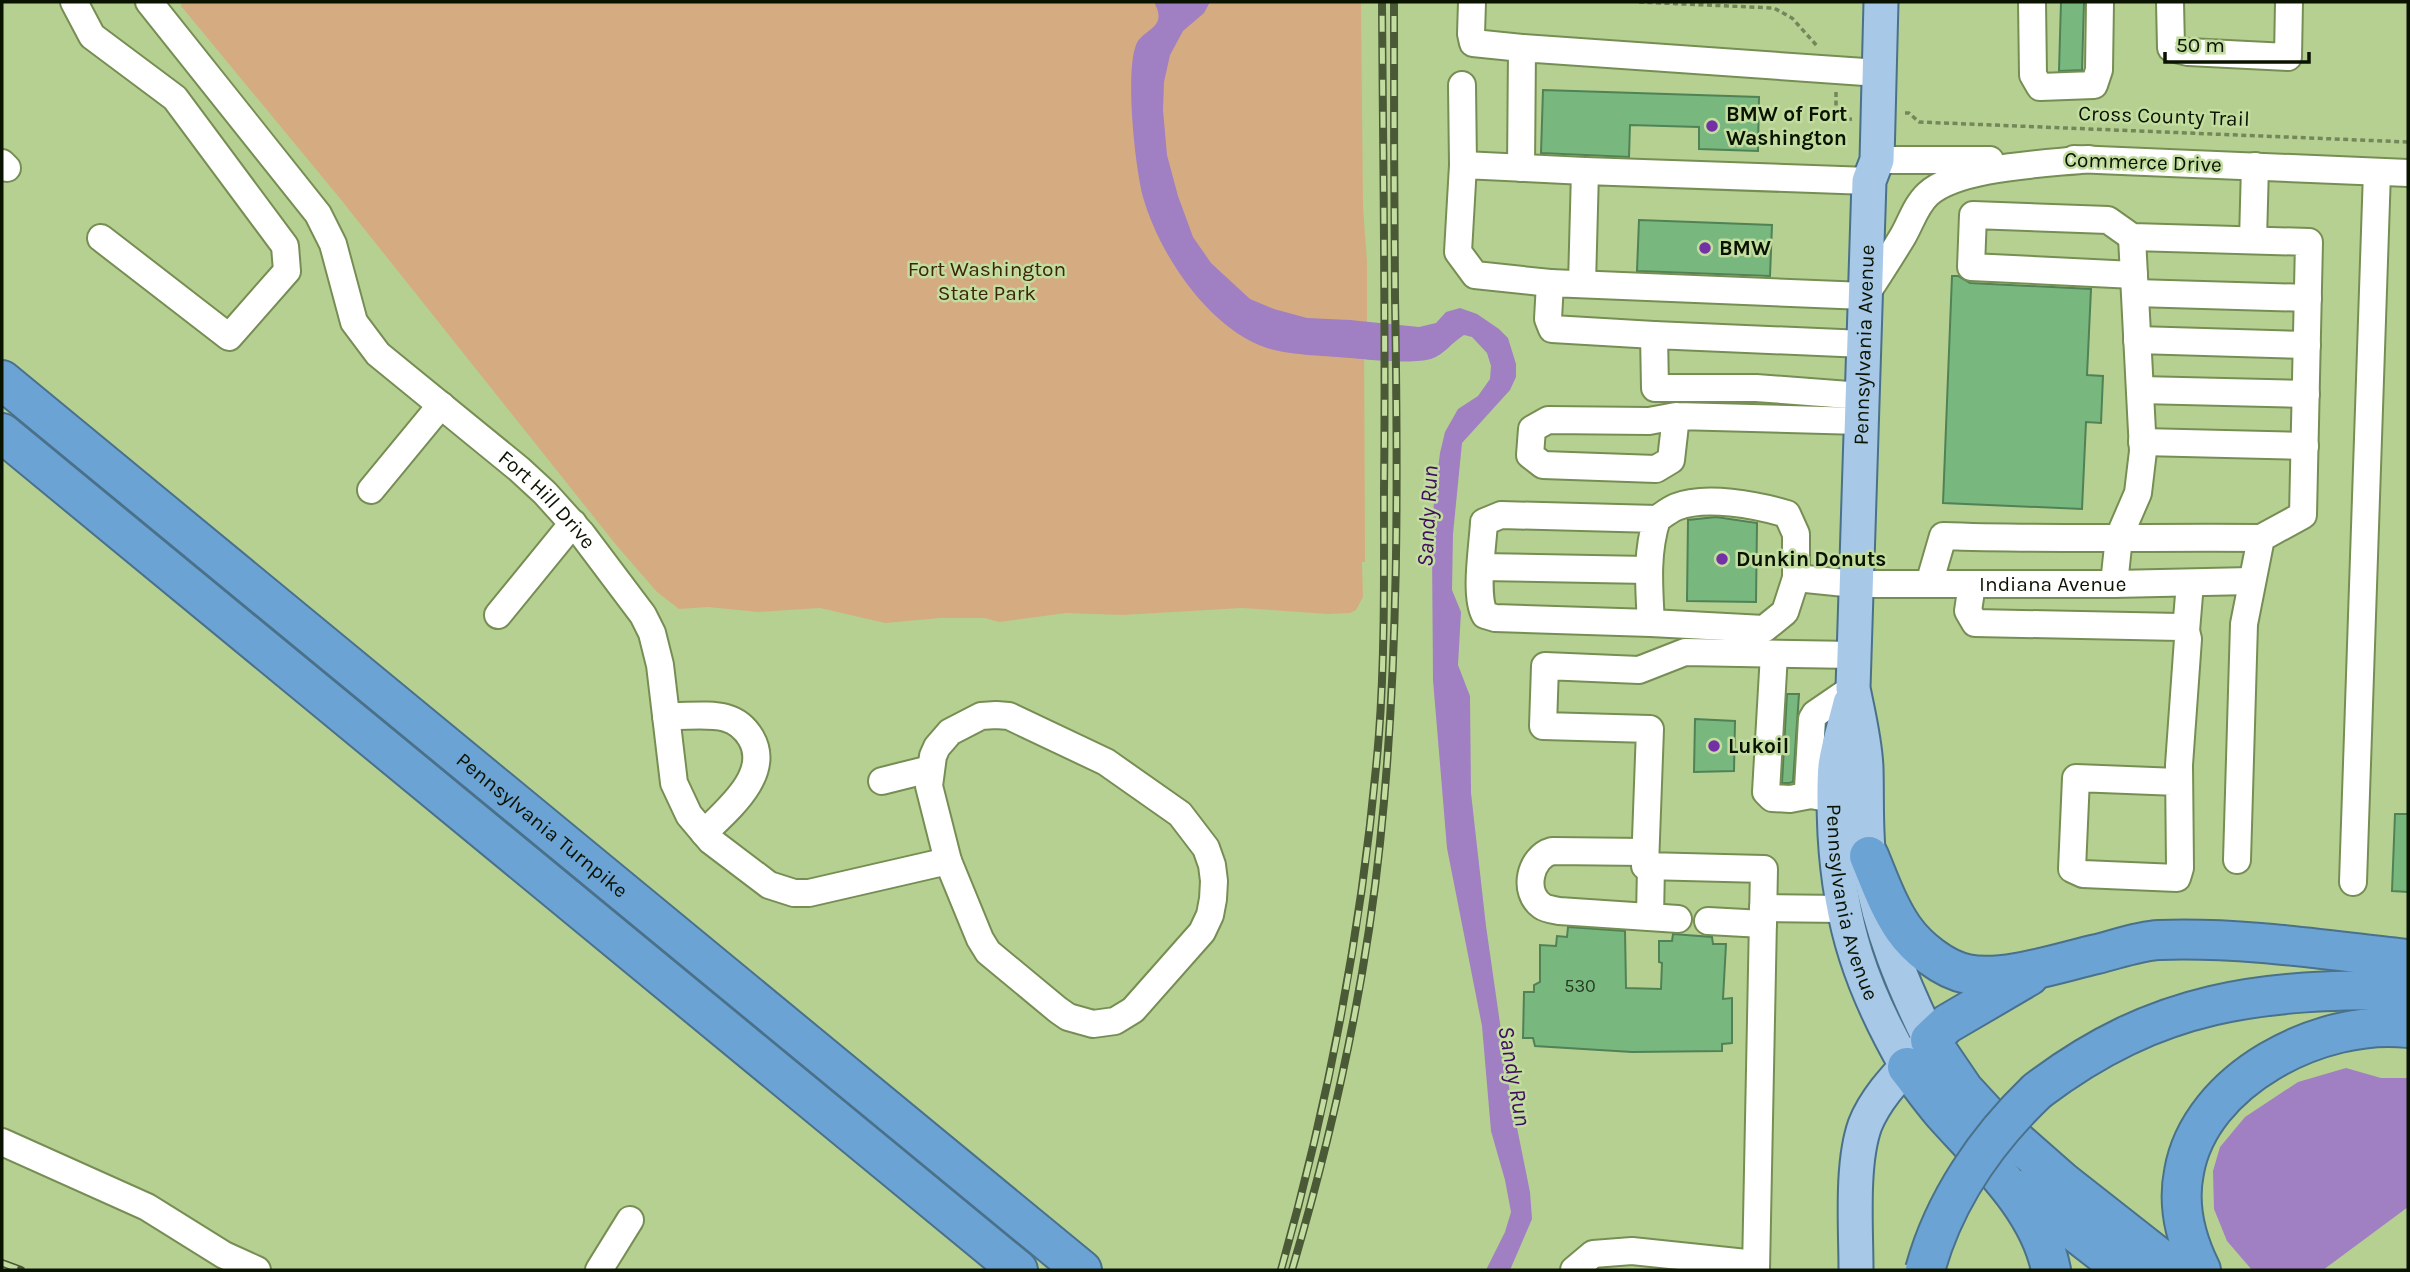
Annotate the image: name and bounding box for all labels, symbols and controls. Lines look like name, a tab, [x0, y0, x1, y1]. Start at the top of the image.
scale bar	[2165, 21, 2308, 65]
text: 50 m	[2176, 33, 2225, 57]
street label: Cross County Trail	[2078, 101, 2250, 131]
place label: BMW of Fort Washington	[1726, 102, 1847, 150]
marker: BMW of Fort Washington	[1704, 118, 1720, 134]
street label: Commerce Drive	[2064, 147, 2222, 177]
place label: BMW	[1719, 236, 1771, 260]
marker: BMW	[1697, 240, 1713, 256]
street label: Pennsylvania Avenue	[1849, 244, 1879, 446]
park label: Fort Washington State Park	[908, 257, 1066, 305]
street label: Fort Hill Drive	[494, 445, 601, 553]
water label: Sandy Run	[1411, 465, 1444, 567]
place label: Dunkin Donuts	[1736, 547, 1886, 571]
marker: Dunkin Donuts	[1714, 551, 1730, 567]
street label: Indiana Avenue	[1979, 572, 2127, 596]
place label: Lukoil	[1728, 734, 1789, 758]
marker: Lukoil	[1706, 738, 1722, 754]
street label: Pennsylvania Turnpike	[452, 748, 633, 903]
street label: Pennsylvania Avenue	[1822, 803, 1884, 1004]
house number: 530	[1564, 975, 1596, 997]
water label: Sandy Run	[1492, 1024, 1537, 1128]

